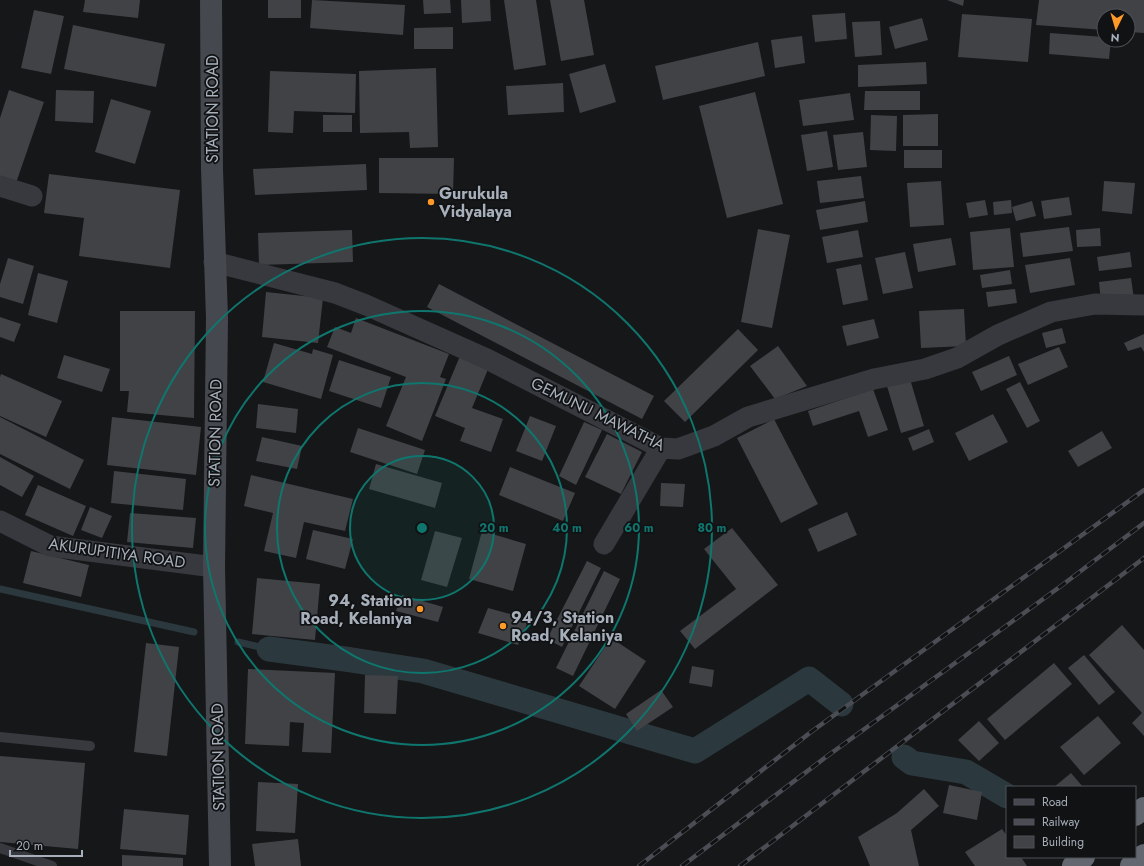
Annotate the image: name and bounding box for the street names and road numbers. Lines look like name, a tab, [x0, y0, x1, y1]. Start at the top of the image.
street label: STATION ROAD	[201, 55, 224, 163]
street label: GEMUNU MAWATHA	[527, 372, 669, 457]
street label: STATION ROAD	[203, 379, 227, 487]
street label: AKURUPITIYA ROAD	[47, 532, 187, 574]
street label: STATION ROAD	[206, 703, 230, 811]

